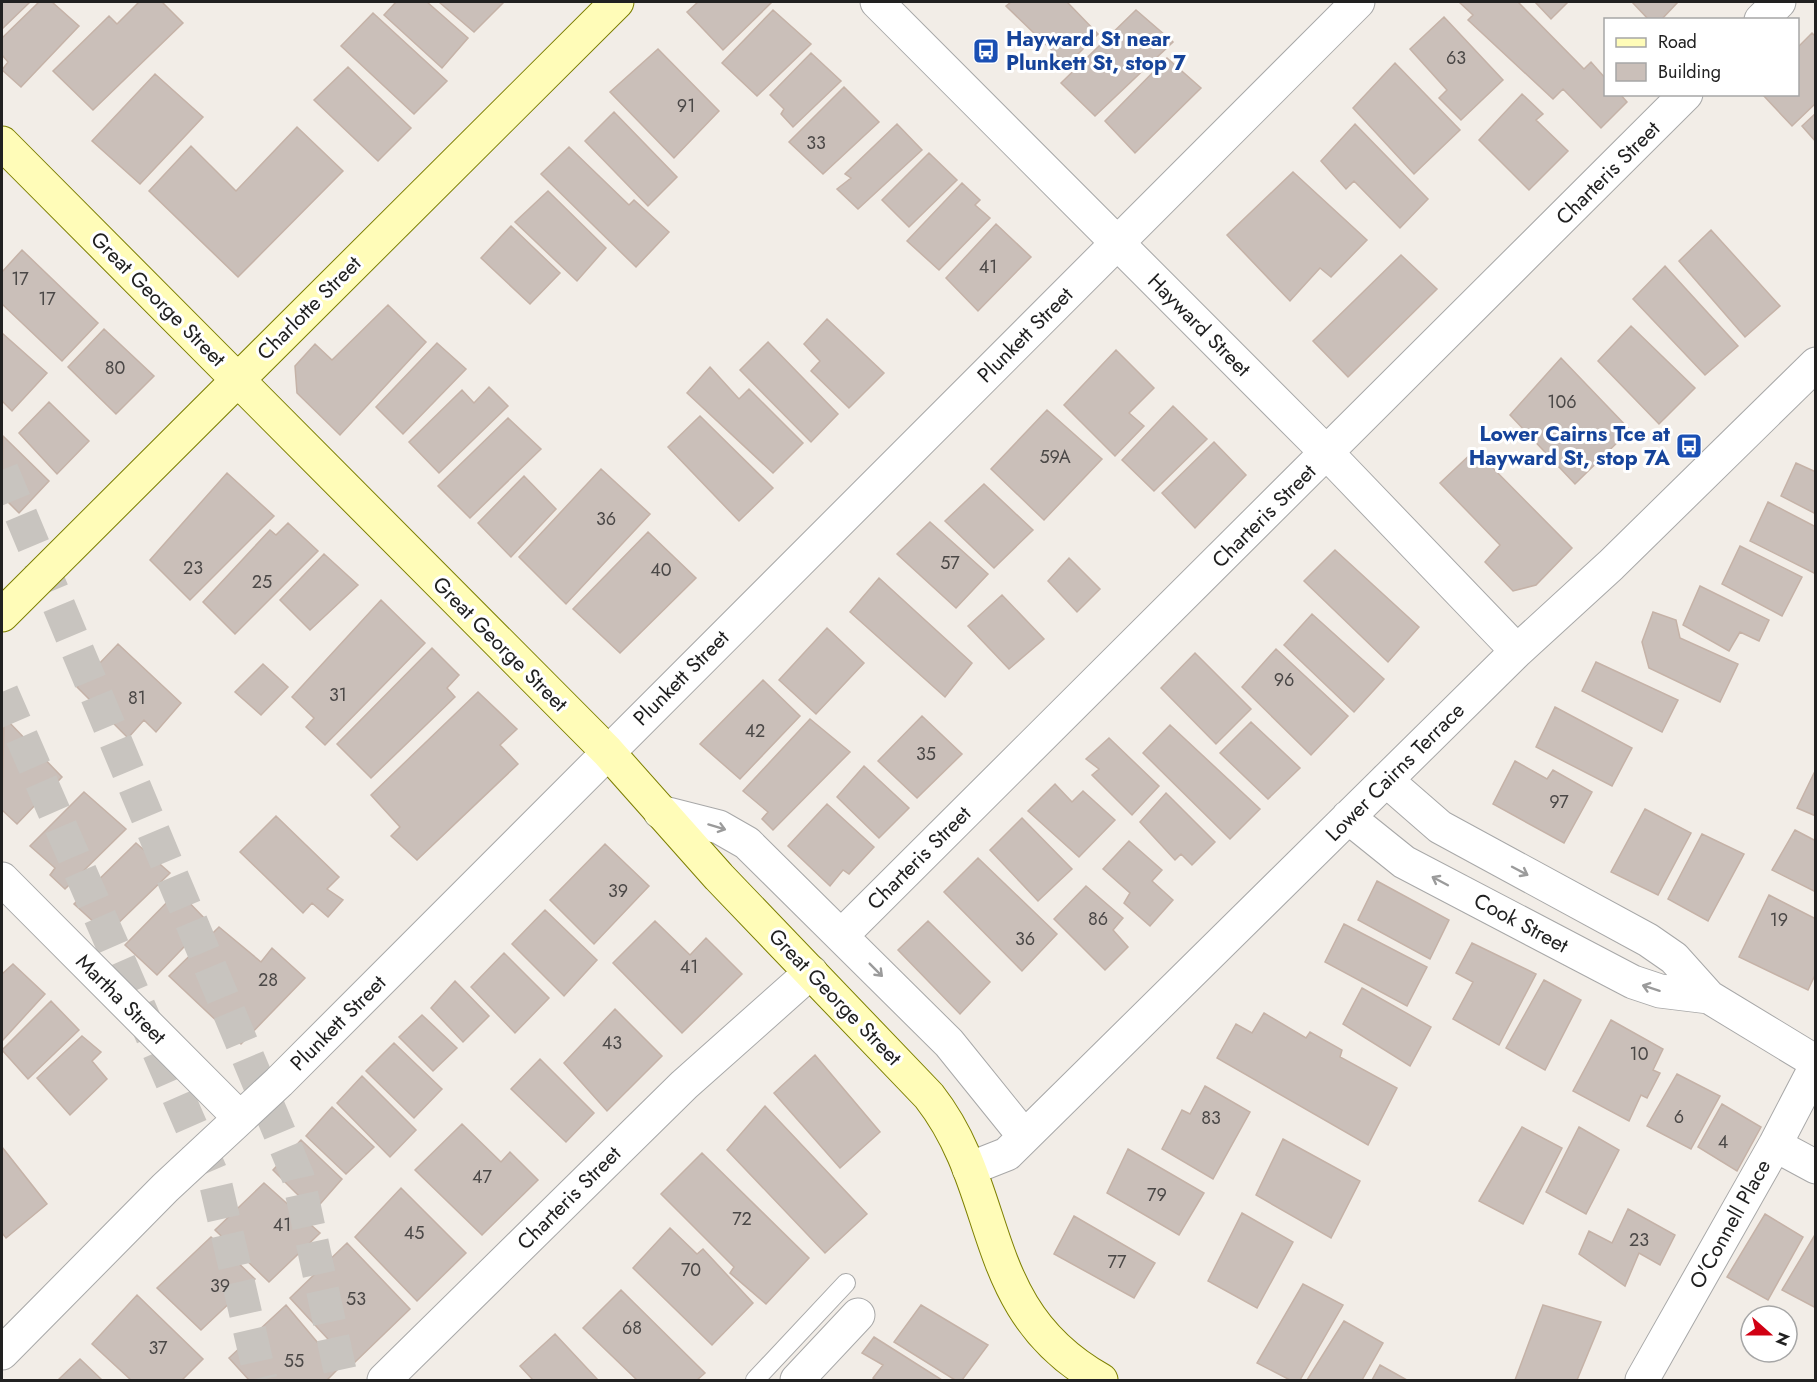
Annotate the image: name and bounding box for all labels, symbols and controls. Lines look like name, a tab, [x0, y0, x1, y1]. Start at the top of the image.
legend	[1604, 18, 1799, 96]
place label: Hayward St near Plunkett St, stop 7	[1006, 24, 1186, 78]
text: Road	[1658, 29, 1697, 55]
bus stop icon: Hayward St near Plunkett St, stop 7	[971, 36, 1001, 66]
house number: 63	[1446, 45, 1466, 71]
text: Building	[1658, 59, 1721, 85]
house number: 91	[677, 93, 695, 119]
street label: Charteris Street	[1549, 114, 1667, 232]
house number: 33	[806, 130, 826, 156]
street label: Great George Street	[84, 225, 232, 373]
street label: Charlotte Street	[250, 249, 368, 367]
house number: 41	[979, 254, 997, 280]
house number: 17	[11, 266, 29, 292]
street label: Hayward Street	[1141, 267, 1257, 383]
street label: Plunkett Street	[970, 280, 1080, 390]
house number: 17	[38, 286, 56, 312]
house number: 80	[105, 355, 126, 381]
house number: 106	[1547, 389, 1577, 415]
place label: Lower Cairns Tce at Hayward St, stop 7A	[1469, 419, 1671, 473]
bus stop icon: Lower Cairns Tce at Hayward St, stop 7A	[1674, 431, 1704, 461]
house number: 59A	[1039, 444, 1071, 470]
street label: Charteris Street	[1205, 457, 1323, 575]
house number: 36	[596, 506, 616, 532]
house number: 57	[940, 550, 960, 576]
house number: 23	[183, 555, 203, 581]
house number: 40	[650, 557, 672, 583]
house number: 25	[252, 569, 272, 595]
street label: Great George Street	[426, 570, 574, 718]
street label: Plunkett Street	[626, 623, 736, 733]
house number: 96	[1274, 667, 1294, 693]
house number: 31	[329, 682, 347, 708]
house number: 81	[128, 685, 146, 711]
street label: Lower Cairns Terrace	[1319, 696, 1471, 848]
house number: 42	[745, 718, 765, 744]
house number: 35	[916, 741, 936, 767]
house number: 97	[1549, 789, 1569, 815]
street label: Charteris Street	[860, 799, 978, 917]
one-way arrow	[707, 822, 726, 833]
one-way arrow	[1511, 866, 1529, 877]
one-way arrow	[1432, 875, 1449, 887]
house number: 39	[608, 878, 628, 904]
street label: Cook Street	[1468, 886, 1574, 960]
house number: 86	[1088, 906, 1108, 932]
house number: 19	[1770, 907, 1788, 933]
street label: Great George Street	[762, 922, 908, 1072]
house number: 36	[1015, 926, 1035, 952]
street label: Martha Street	[69, 947, 173, 1051]
house number: 41	[680, 954, 698, 980]
one-way arrow	[868, 963, 883, 978]
house number: 28	[258, 967, 278, 993]
street label: Plunkett Street	[283, 968, 393, 1078]
one-way arrow	[1642, 982, 1661, 993]
house number: 43	[602, 1030, 622, 1056]
house number: 10	[1630, 1041, 1649, 1067]
house number: 6	[1674, 1104, 1684, 1130]
house number: 83	[1201, 1105, 1221, 1131]
house number: 4	[1718, 1129, 1728, 1155]
street label: Charteris Street	[510, 1139, 628, 1257]
street label: O'Connell Place	[1682, 1154, 1778, 1294]
house number: 47	[472, 1164, 493, 1190]
house number: 79	[1147, 1182, 1167, 1208]
house number: 72	[732, 1206, 752, 1232]
house number: 41	[273, 1212, 291, 1238]
house number: 45	[404, 1220, 424, 1246]
house number: 23	[1629, 1227, 1649, 1253]
house number: 77	[1108, 1249, 1127, 1275]
house number: 70	[681, 1257, 701, 1283]
house number: 39	[210, 1273, 230, 1299]
house number: 53	[346, 1286, 366, 1312]
north arrow	[1739, 1304, 1799, 1364]
house number: 68	[622, 1315, 642, 1341]
text: N	[1770, 1329, 1796, 1349]
house number: 37	[148, 1335, 168, 1361]
house number: 55	[284, 1348, 304, 1374]

